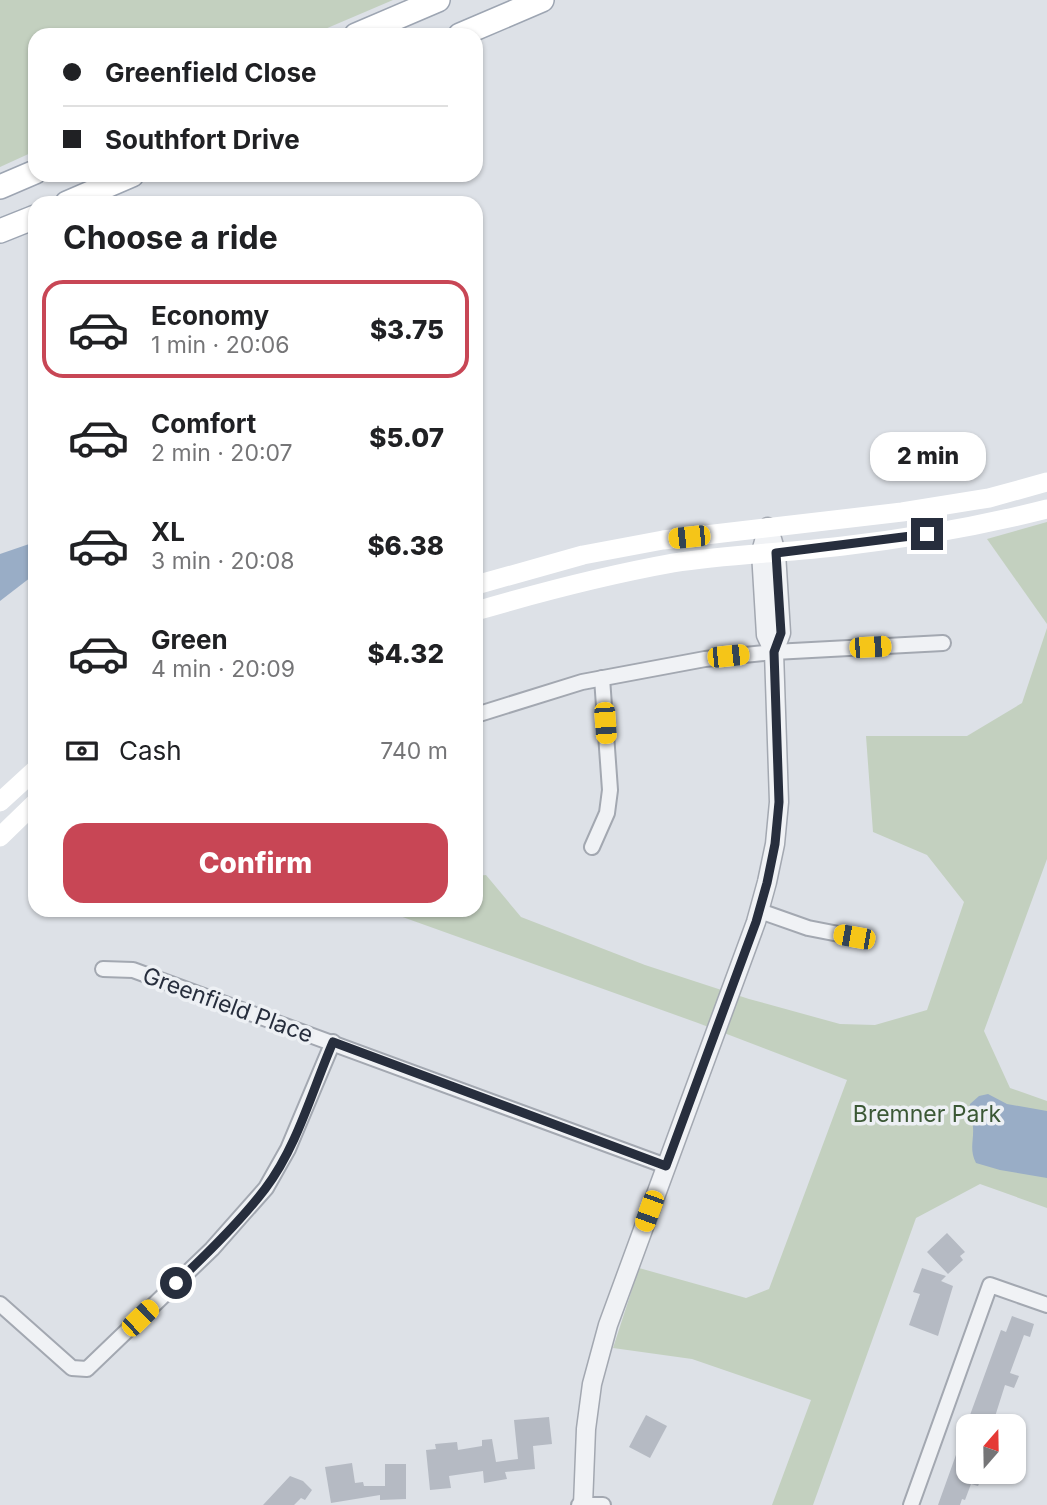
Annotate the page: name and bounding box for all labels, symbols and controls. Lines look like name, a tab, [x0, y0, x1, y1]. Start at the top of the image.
text: Greenfield Close	[105, 57, 317, 88]
text: Southfort Drive	[105, 124, 300, 155]
text: Choose a ride	[63, 218, 278, 257]
icon: car	[67, 298, 130, 361]
text: Economy	[151, 300, 269, 331]
text: $3.75	[370, 314, 444, 345]
text: 1 min · 20:06	[151, 331, 290, 359]
icon: car	[67, 406, 130, 469]
text: Comfort	[151, 408, 256, 439]
text: $5.07	[369, 422, 444, 453]
callout: 2 min	[869, 433, 985, 482]
text: 2 min · 20:07	[151, 439, 293, 467]
text: 2 min	[897, 442, 959, 470]
icon: car	[67, 514, 130, 577]
text: XL	[151, 516, 185, 547]
route end	[911, 518, 943, 550]
car	[668, 524, 711, 550]
text: $6.38	[367, 530, 444, 561]
text: 3 min · 20:08	[151, 547, 294, 575]
icon: car	[67, 622, 130, 685]
text: Green	[151, 624, 228, 655]
car	[849, 635, 892, 659]
text: $4.32	[368, 638, 444, 669]
car	[707, 643, 750, 669]
text: 4 min · 20:09	[151, 655, 295, 683]
car	[594, 701, 617, 745]
icon: cash	[63, 732, 101, 770]
text: Cash	[119, 735, 182, 766]
text: 740 m	[380, 737, 448, 765]
button: Confirm	[63, 823, 448, 903]
car	[832, 923, 877, 951]
street label: Greenfield Place	[139, 961, 317, 1049]
park label: Bremner Park	[853, 1100, 1001, 1128]
car	[632, 1188, 667, 1234]
route start	[160, 1267, 192, 1299]
car	[118, 1296, 163, 1340]
north arrow	[956, 1414, 1026, 1484]
map controls	[956, 1414, 1026, 1484]

